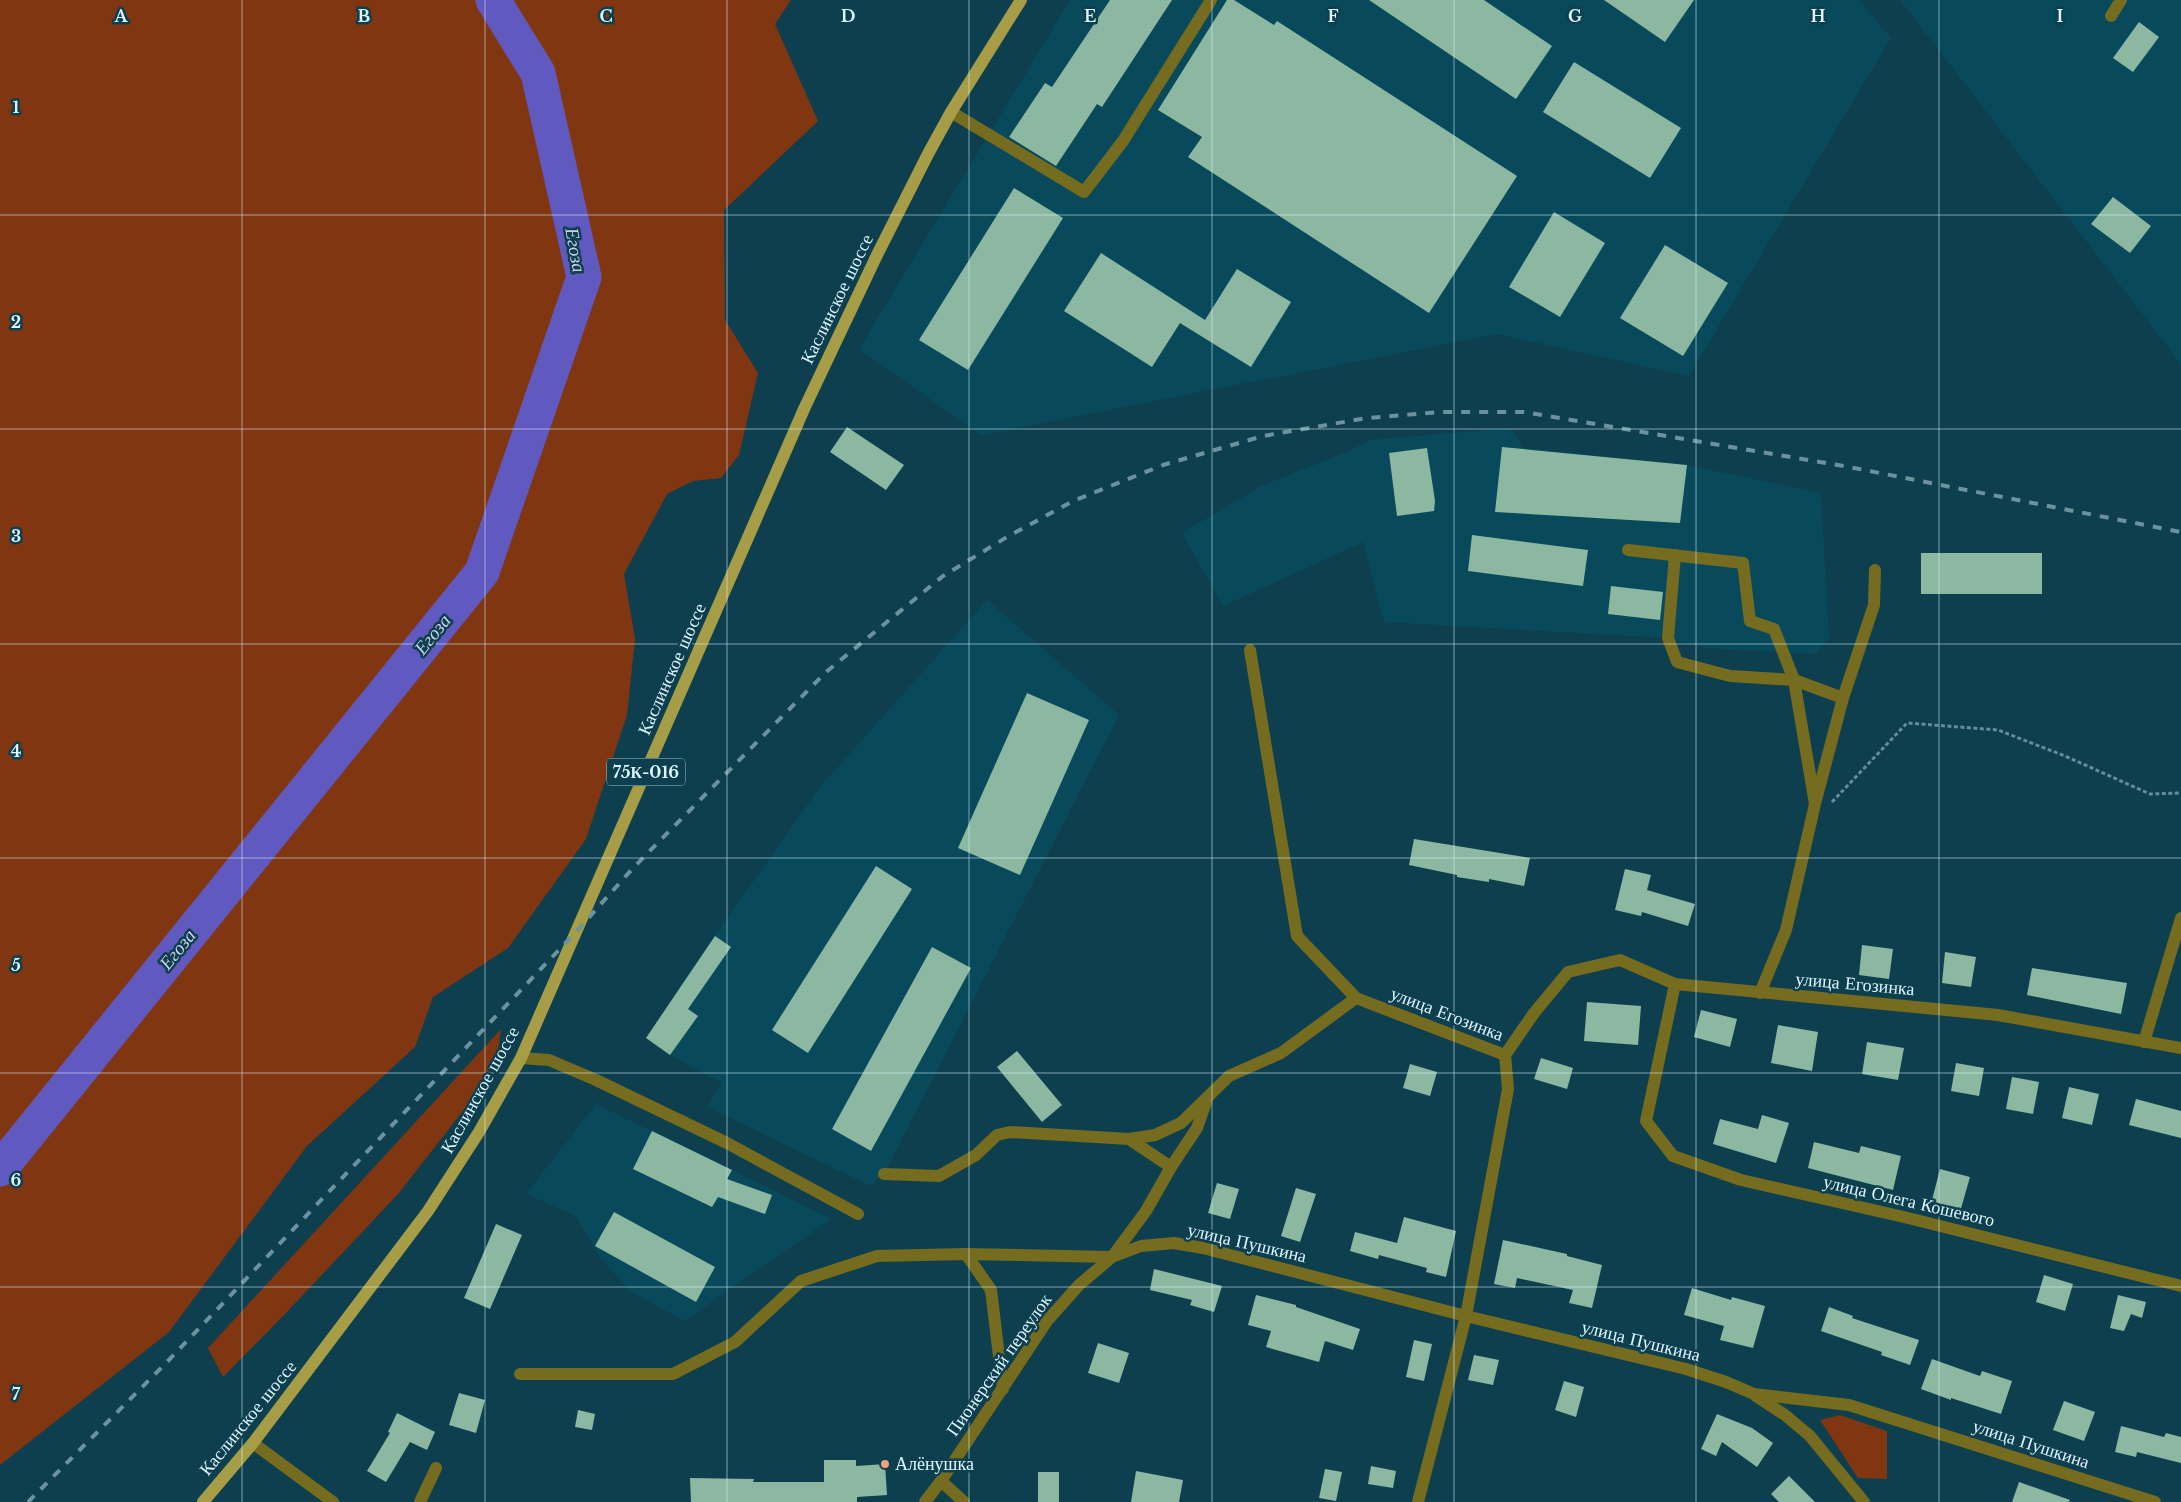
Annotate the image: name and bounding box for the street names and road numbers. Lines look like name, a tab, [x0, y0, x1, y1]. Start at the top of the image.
street label: Каслинское шоссе	[796, 230, 878, 367]
street label: Каслинское шоссе	[633, 600, 711, 738]
road number: 75К-016	[607, 759, 685, 786]
street label: улица Егозинка	[1795, 968, 1915, 1000]
street label: улица Егозинка	[1387, 982, 1507, 1046]
street label: Каслинское шоссе	[436, 1023, 524, 1157]
street label: улица Олега Кошевого	[1821, 1171, 1997, 1231]
street label: улица Пушкина	[1185, 1219, 1309, 1267]
street label: Пионерский переулок	[942, 1289, 1056, 1440]
street label: улица Пушкина	[1579, 1316, 1703, 1366]
street label: Каслинское шоссе	[195, 1356, 301, 1480]
street label: улица Пушкина	[1970, 1415, 2092, 1473]

